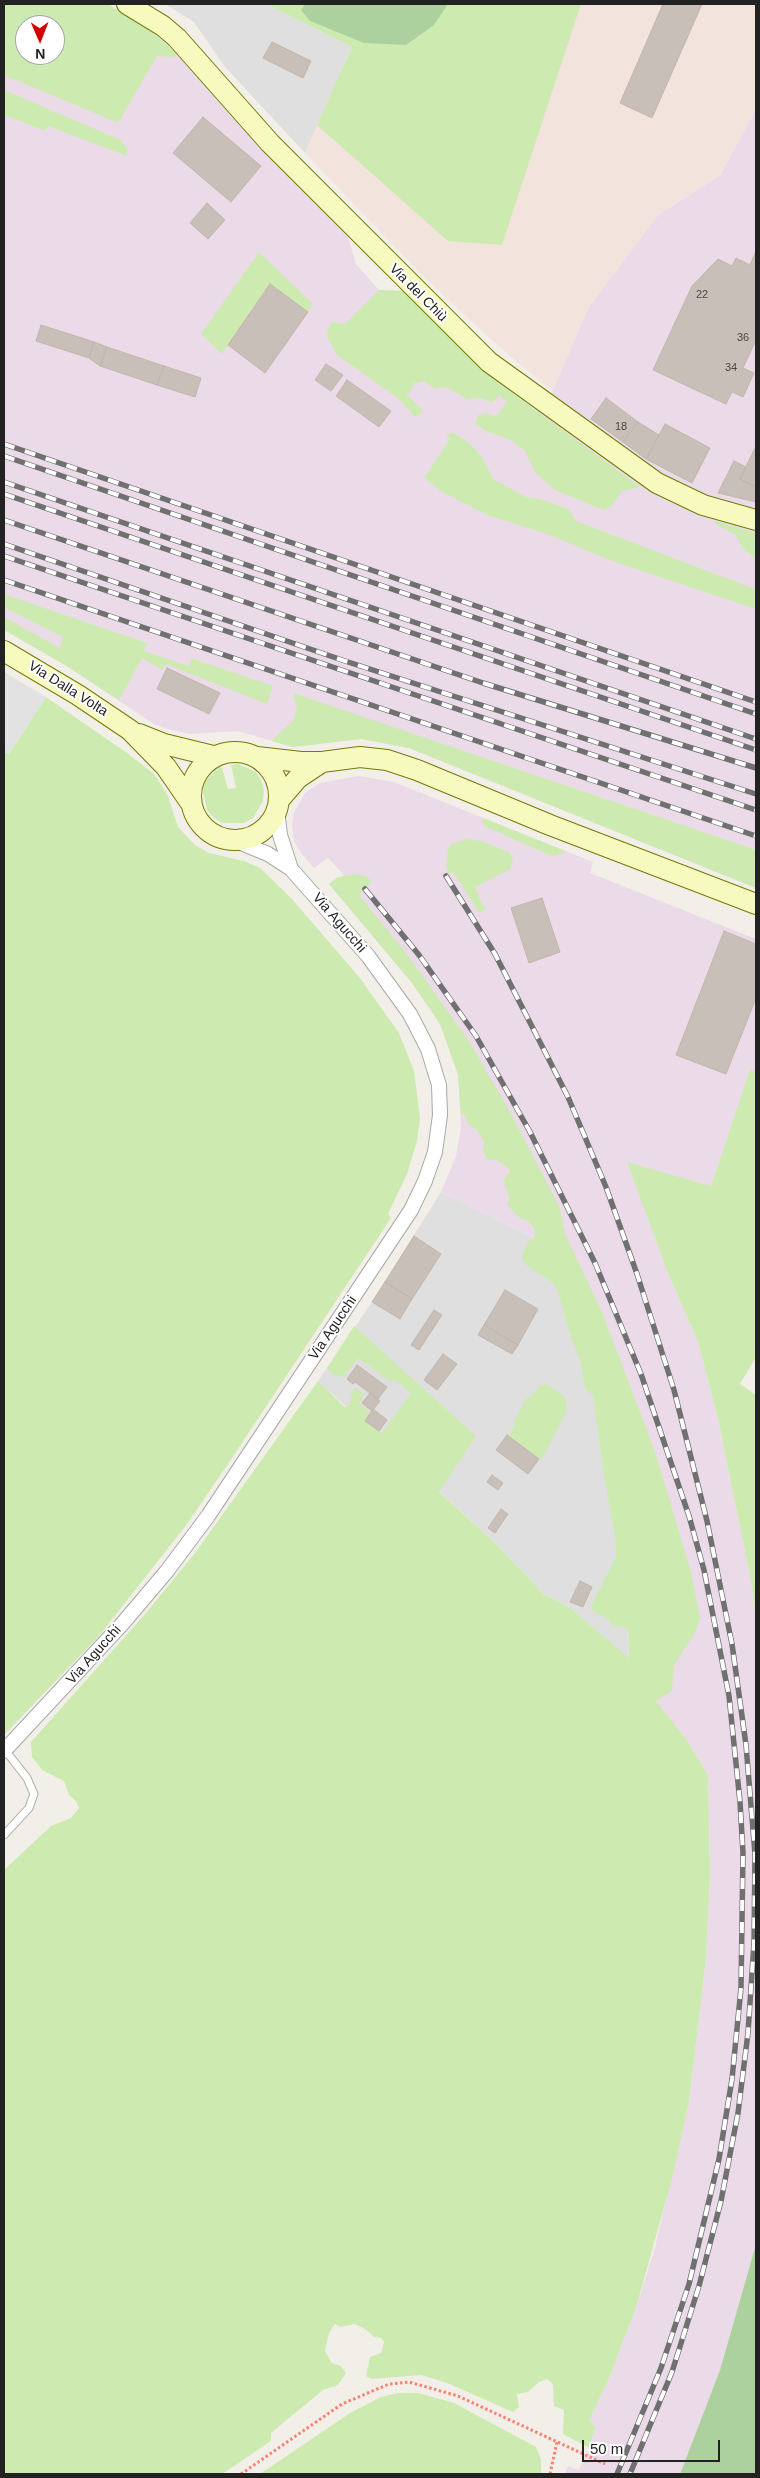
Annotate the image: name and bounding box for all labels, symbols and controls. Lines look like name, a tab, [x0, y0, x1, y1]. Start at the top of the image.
north arrow	[15, 15, 65, 65]
text: N	[35, 46, 45, 62]
street label: Via del Chiù	[385, 260, 451, 326]
house number: 22	[696, 288, 708, 302]
house number: 36	[737, 331, 749, 345]
house number: 34	[725, 361, 737, 375]
house number: 18	[615, 420, 627, 434]
street label: Via Dalla Volta	[25, 658, 111, 720]
street label: Via Agucchi	[308, 890, 370, 956]
street label: Via Agucchi	[305, 1293, 361, 1363]
street label: Via Agucchi	[63, 1622, 125, 1688]
scale bar	[585, 2430, 722, 2462]
text: 50 m	[590, 2440, 623, 2457]

